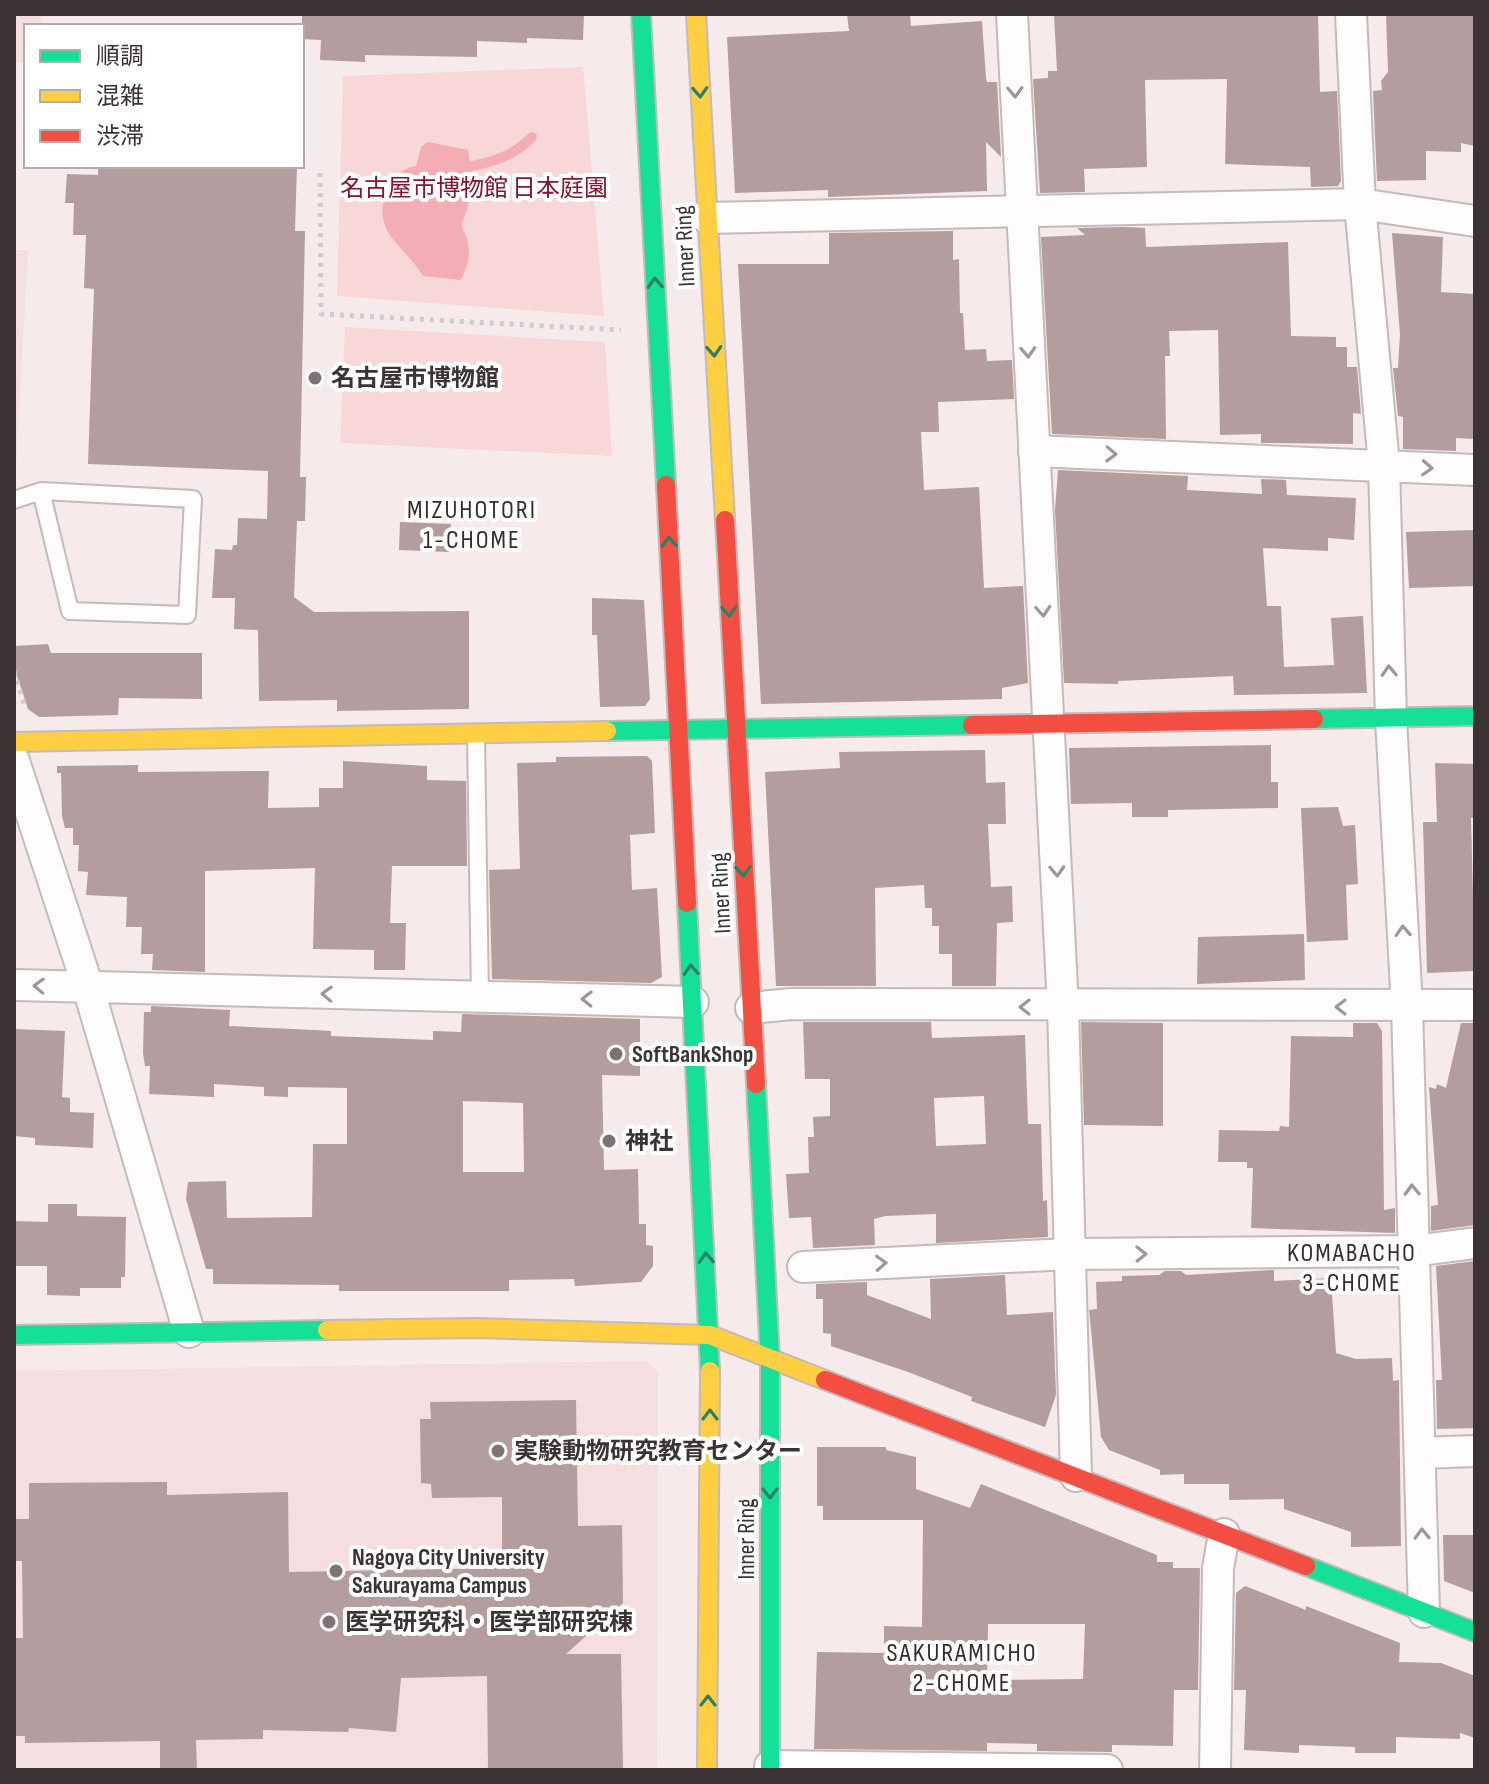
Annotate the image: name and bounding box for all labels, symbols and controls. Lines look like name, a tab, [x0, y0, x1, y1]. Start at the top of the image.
legend	[24, 24, 304, 168]
text: 順調	[96, 42, 144, 71]
text: 混雑	[96, 82, 144, 111]
one-way arrow	[691, 86, 708, 99]
one-way arrow	[1007, 86, 1024, 99]
text: 渋滞	[96, 122, 144, 151]
park label: 名古屋市博物館 日本庭園	[340, 174, 608, 203]
street label: Inner Ring	[668, 205, 702, 287]
one-way arrow	[647, 276, 664, 289]
one-way arrow	[706, 346, 723, 358]
one-way arrow	[1019, 346, 1036, 359]
place label: 名古屋市博物館	[331, 364, 499, 393]
marker: 名古屋市博物館	[306, 369, 324, 387]
one-way arrow	[1105, 445, 1118, 462]
one-way arrow	[1421, 459, 1434, 476]
district label: MIZUHOTORI 1-CHOME	[407, 495, 537, 556]
one-way arrow	[660, 536, 677, 548]
one-way arrow	[720, 605, 737, 618]
one-way arrow	[1035, 605, 1052, 618]
one-way arrow	[1381, 664, 1398, 677]
street label: Inner Ring	[704, 852, 738, 934]
one-way arrow	[735, 865, 752, 878]
one-way arrow	[1048, 865, 1065, 878]
one-way arrow	[1395, 924, 1412, 937]
one-way arrow	[683, 963, 700, 976]
one-way arrow	[32, 977, 45, 995]
one-way arrow	[320, 985, 333, 1002]
one-way arrow	[580, 991, 593, 1008]
one-way arrow	[1018, 998, 1031, 1015]
one-way arrow	[1334, 998, 1347, 1016]
place label: SoftBankShop	[632, 1040, 753, 1069]
marker: SoftBankShop	[607, 1045, 625, 1063]
place label: 神社	[625, 1127, 673, 1156]
marker: 神社	[600, 1132, 618, 1150]
one-way arrow	[1403, 1183, 1421, 1196]
district label: KOMABACHO 3-CHOME	[1287, 1238, 1417, 1299]
one-way arrow	[1135, 1245, 1148, 1262]
one-way arrow	[698, 1251, 715, 1263]
one-way arrow	[875, 1255, 888, 1272]
one-way arrow	[701, 1408, 718, 1421]
place label: 実験動物研究教育センター	[514, 1437, 802, 1466]
marker: 実験動物研究教育センター	[489, 1442, 507, 1460]
one-way arrow	[761, 1487, 779, 1500]
street label: Inner Ring	[732, 1498, 761, 1580]
one-way arrow	[1413, 1527, 1431, 1540]
place label: Nagoya City University Sakurayama Campus	[352, 1543, 545, 1600]
marker: Nagoya City University Sakurayama Campus	[327, 1562, 345, 1580]
place label: 医学研究科・医学部研究棟	[345, 1608, 633, 1637]
marker: 医学研究科・医学部研究棟	[320, 1613, 338, 1631]
district label: SAKURAMICHO 2-CHOME	[886, 1638, 1038, 1699]
one-way arrow	[699, 1694, 717, 1707]

